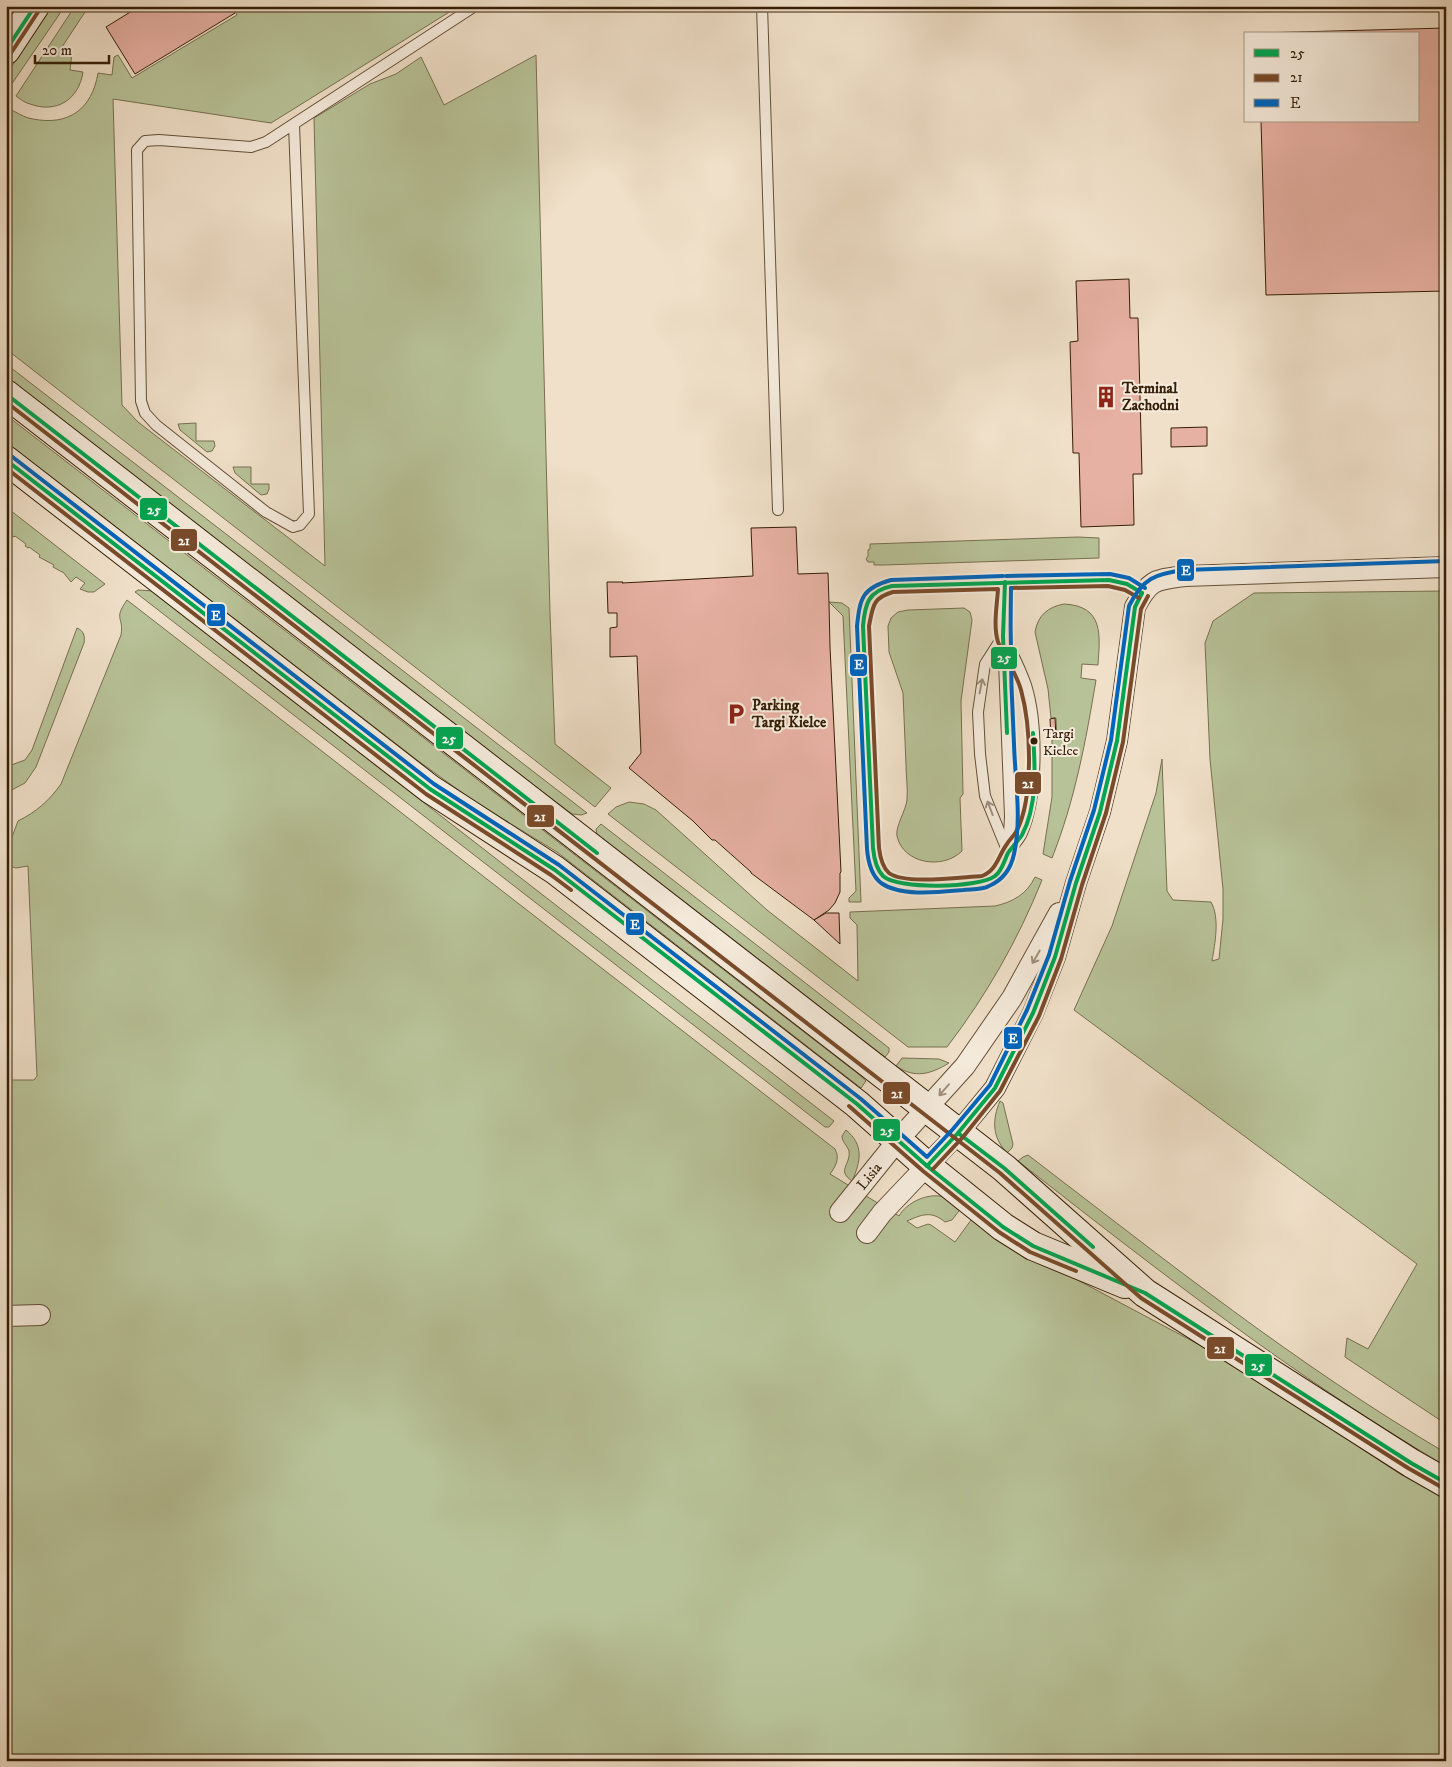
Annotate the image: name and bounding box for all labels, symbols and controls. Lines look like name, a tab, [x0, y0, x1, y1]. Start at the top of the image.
scale bar	[35, 32, 109, 64]
legend	[1244, 32, 1420, 122]
text: 20 m	[42, 41, 72, 60]
text: 25	[1290, 44, 1305, 63]
text: 21	[1290, 68, 1303, 87]
text: E	[1290, 94, 1301, 113]
place label: Terminal Zachodni	[1121, 379, 1179, 415]
building icon: Terminal Zachodni	[1093, 384, 1119, 410]
line badge: 25	[139, 497, 168, 521]
text: 25	[147, 501, 161, 519]
line badge: 21	[170, 528, 198, 552]
text: 21	[178, 532, 190, 550]
line badge: E	[1176, 558, 1195, 582]
text: E	[1181, 562, 1191, 580]
line badge: E	[206, 603, 226, 627]
text: E	[211, 607, 221, 625]
line badge: 25	[990, 646, 1018, 670]
text: 25	[997, 649, 1011, 667]
line badge: E	[849, 653, 868, 677]
text: E	[854, 656, 864, 674]
one-way arrow	[977, 679, 987, 695]
place label: Parking Targi Kielce	[751, 696, 827, 732]
parking icon: Parking Targi Kielce	[723, 701, 749, 727]
place label: Targi Kielce	[1043, 725, 1078, 760]
line badge: 25	[435, 726, 464, 750]
text: 25	[442, 730, 456, 748]
marker: Targi Kielce	[1029, 736, 1039, 746]
line badge: 21	[1014, 771, 1042, 795]
text: 21	[1022, 775, 1034, 793]
one-way arrow	[985, 801, 994, 816]
line badge: 21	[526, 804, 555, 828]
text: 21	[534, 808, 546, 826]
line badge: E	[625, 912, 645, 936]
text: E	[630, 916, 640, 934]
one-way arrow	[1030, 949, 1040, 963]
line badge: E	[1003, 1026, 1023, 1050]
text: E	[1008, 1030, 1018, 1048]
line badge: 21	[882, 1081, 911, 1105]
one-way arrow	[938, 1084, 949, 1097]
text: 21	[891, 1085, 903, 1103]
line badge: 25	[872, 1118, 901, 1142]
text: 25	[880, 1122, 894, 1140]
street label: Lisia	[853, 1158, 887, 1194]
line badge: 21	[1206, 1336, 1235, 1360]
text: 21	[1214, 1340, 1226, 1358]
line badge: 25	[1244, 1353, 1273, 1377]
text: 25	[1251, 1357, 1265, 1375]

